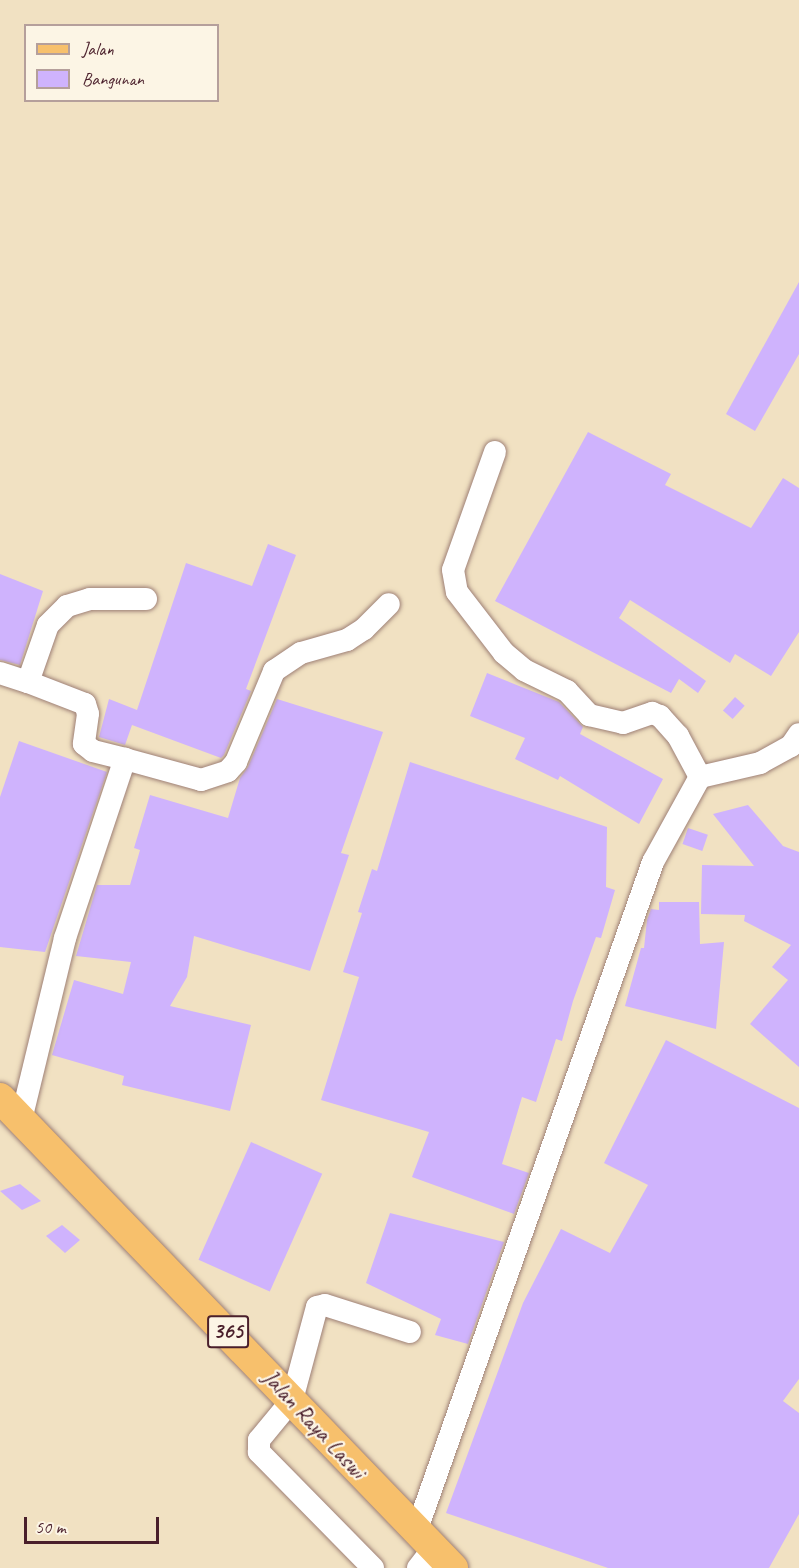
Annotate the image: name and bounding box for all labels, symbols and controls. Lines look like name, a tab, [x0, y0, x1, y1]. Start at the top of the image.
legend	[24, 24, 219, 102]
text: Jalan	[82, 38, 114, 60]
text: Bangunan	[82, 68, 144, 90]
road number: 365	[207, 1313, 249, 1351]
street label: Jalan Raya Laswi	[256, 1363, 372, 1485]
scale bar	[27, 1505, 162, 1543]
text: 50 m	[35, 1516, 66, 1538]

